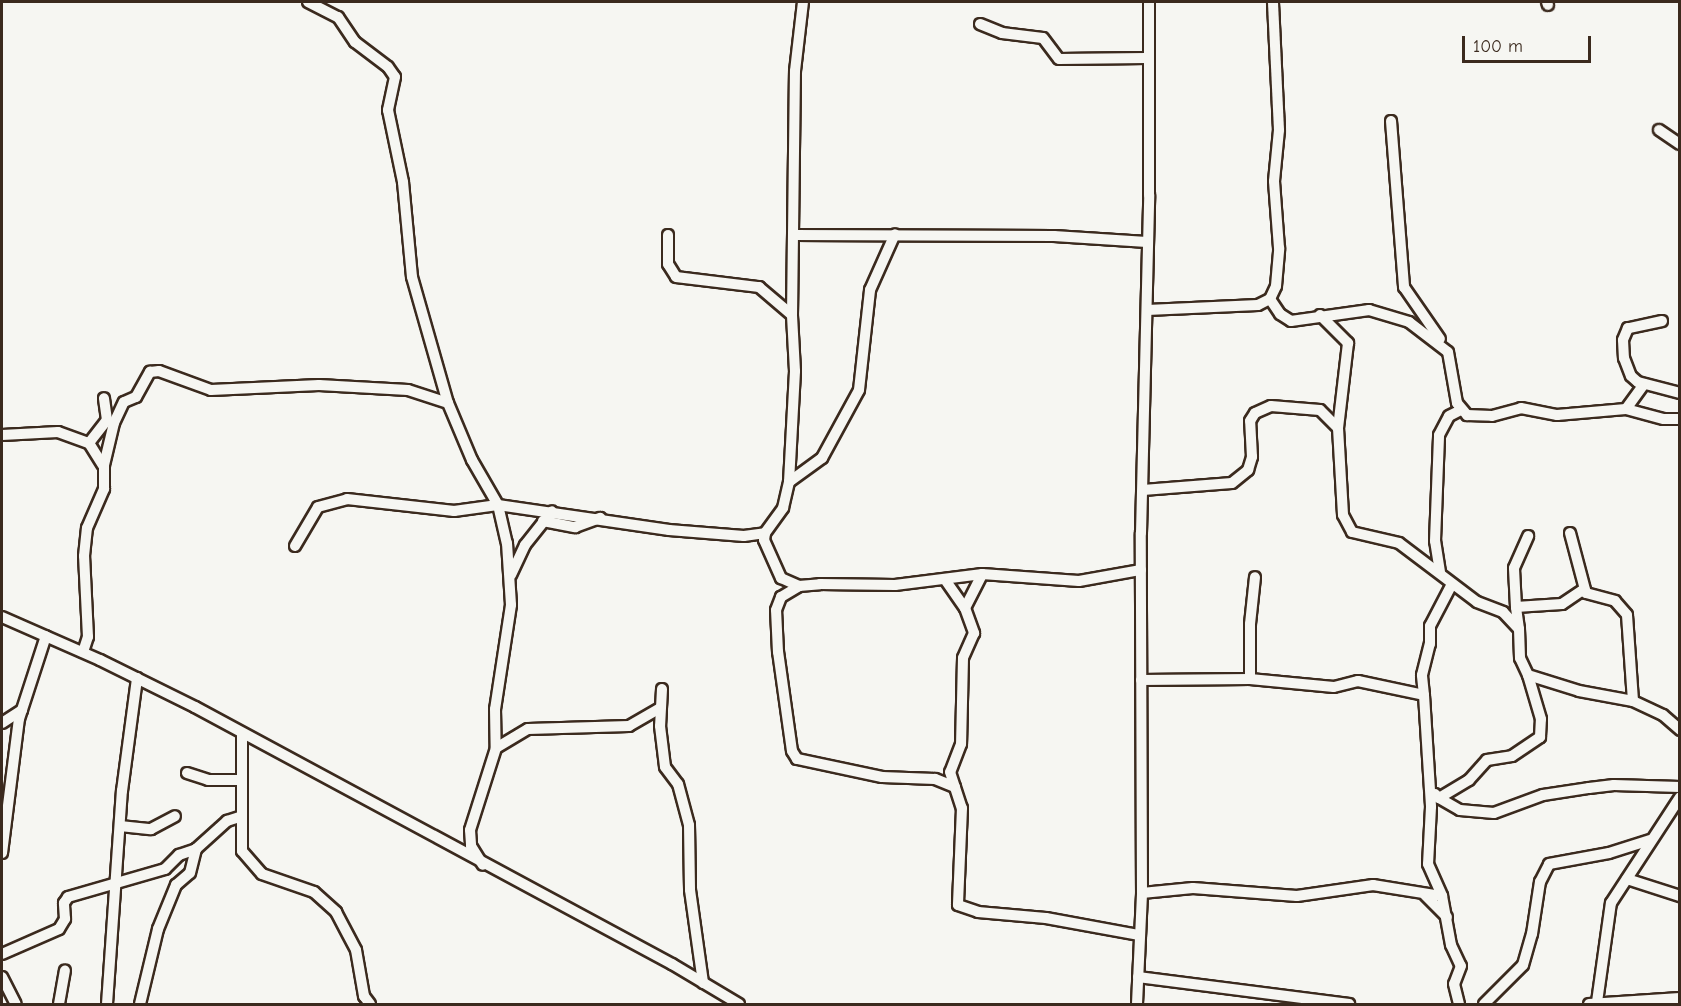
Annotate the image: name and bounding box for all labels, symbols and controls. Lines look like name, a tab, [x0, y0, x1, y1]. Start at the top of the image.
scale bar	[1465, 24, 1594, 62]
text: 100 m	[1473, 36, 1523, 57]

